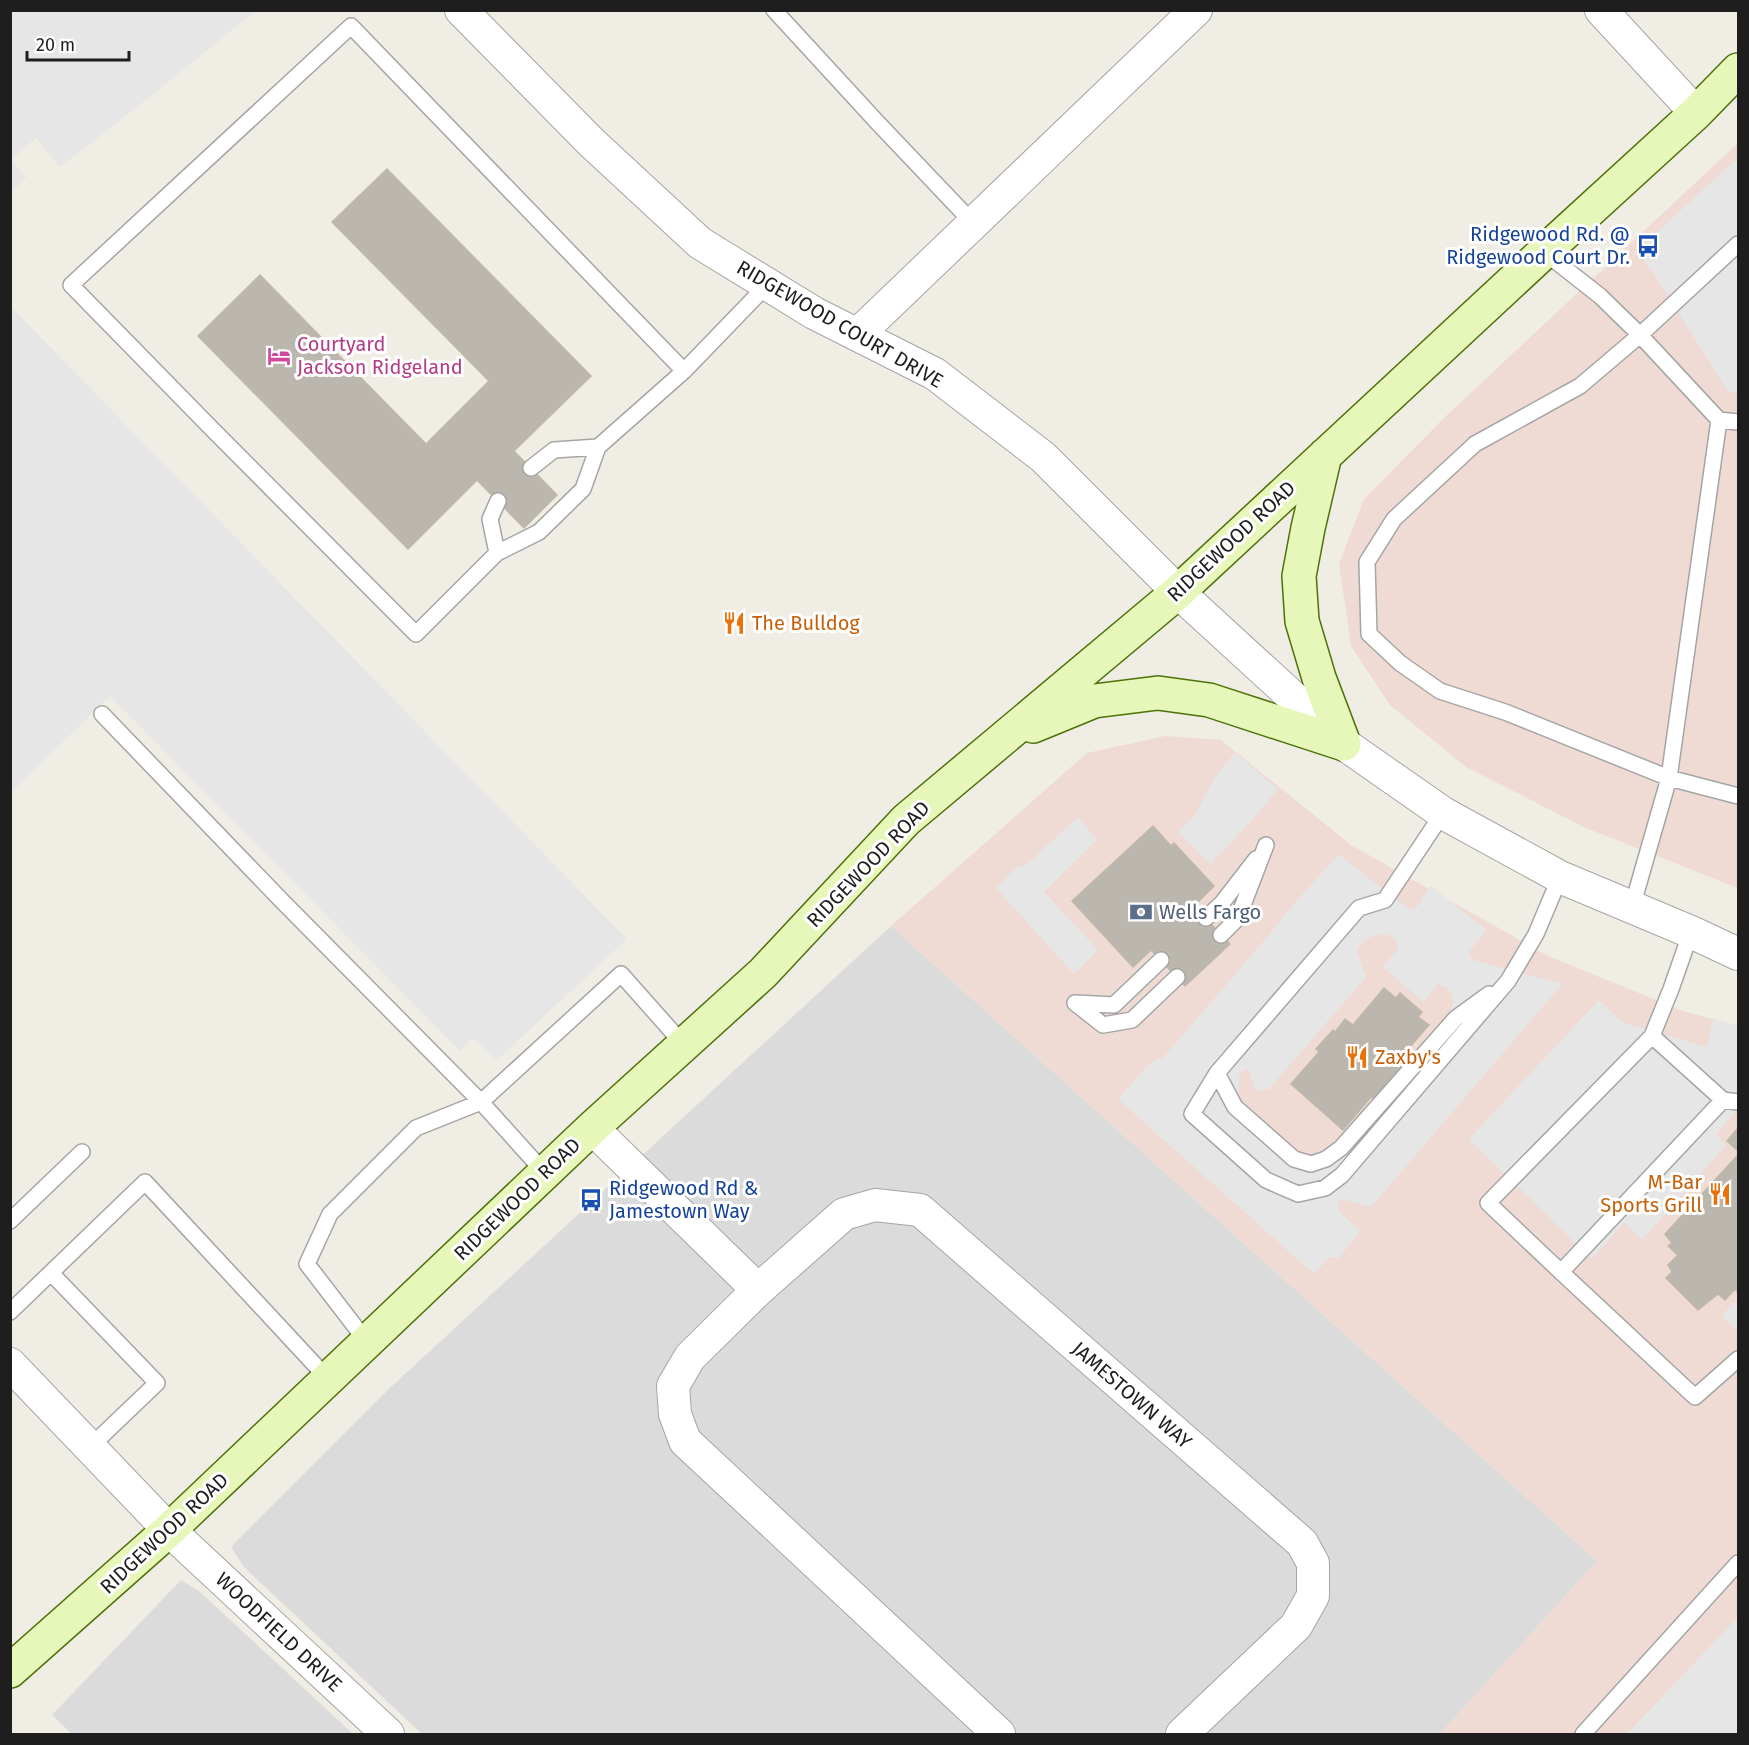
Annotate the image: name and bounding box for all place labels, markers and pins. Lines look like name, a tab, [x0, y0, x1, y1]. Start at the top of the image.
place label: Ridgewood Rd. @ Ridgewood Court Dr.	[1446, 222, 1630, 269]
bus stop icon: Ridgewood Rd. @ Ridgewood Court Dr.	[1635, 233, 1661, 259]
place label: Courtyard Jackson Ridgeland	[297, 332, 463, 379]
hotel icon: Courtyard Jackson Ridgeland	[266, 343, 292, 369]
restaurant icon: The Bulldog	[721, 610, 747, 636]
place label: The Bulldog	[752, 611, 860, 635]
bank icon: Wells Fargo	[1128, 899, 1154, 925]
place label: Wells Fargo	[1159, 900, 1261, 924]
restaurant icon: Zaxby's	[1344, 1044, 1370, 1070]
place label: Zaxby's	[1375, 1045, 1441, 1069]
place label: M-Bar Sports Grill	[1600, 1170, 1702, 1217]
place label: Ridgewood Rd & Jamestown Way	[609, 1176, 758, 1223]
restaurant icon: M-Bar Sports Grill	[1707, 1181, 1733, 1207]
bus stop icon: Ridgewood Rd & Jamestown Way	[578, 1187, 604, 1213]

